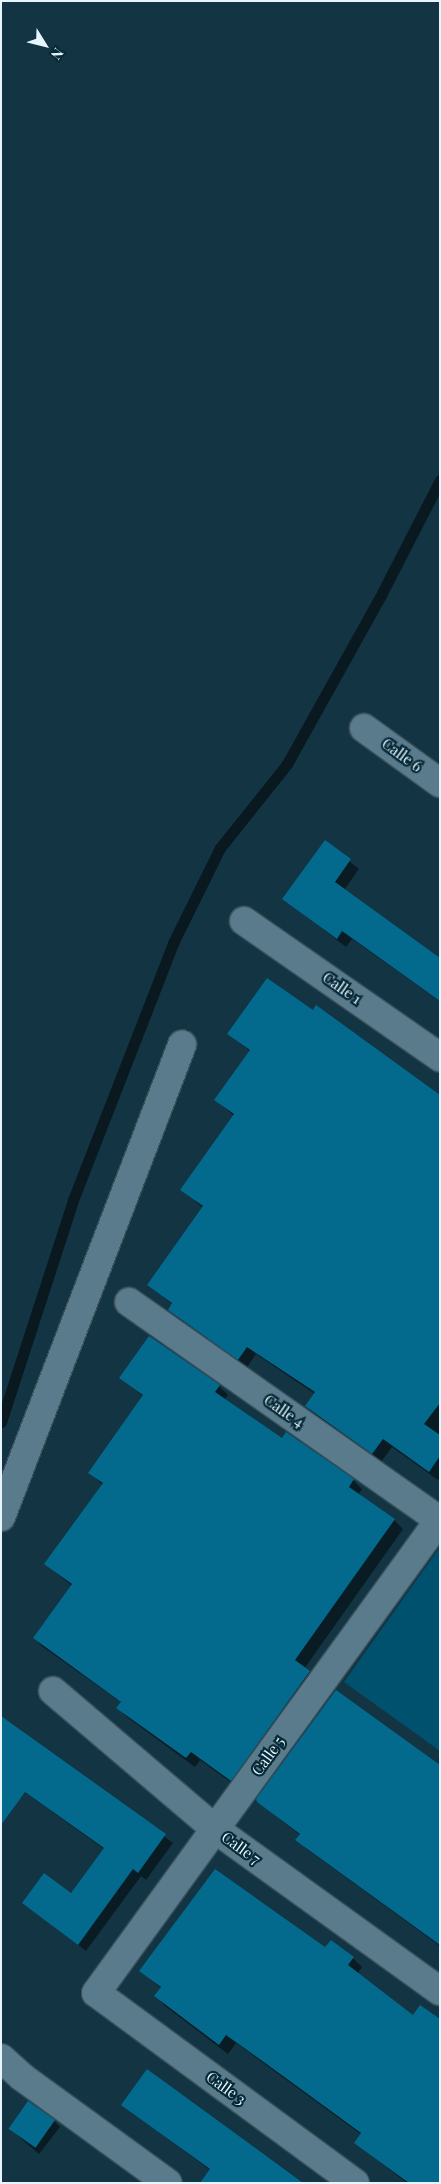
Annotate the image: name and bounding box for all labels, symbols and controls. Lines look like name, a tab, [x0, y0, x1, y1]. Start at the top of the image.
north arrow	[20, 20, 70, 70]
text: N	[47, 44, 68, 64]
street label: Calle 6	[378, 734, 426, 776]
street label: Calle 1	[319, 968, 365, 1008]
street label: Calle 4	[260, 1391, 308, 1431]
street label: Calle 5	[248, 1733, 288, 1779]
street label: Calle 7	[218, 1828, 264, 1868]
street label: Calle 3	[203, 2068, 249, 2108]

